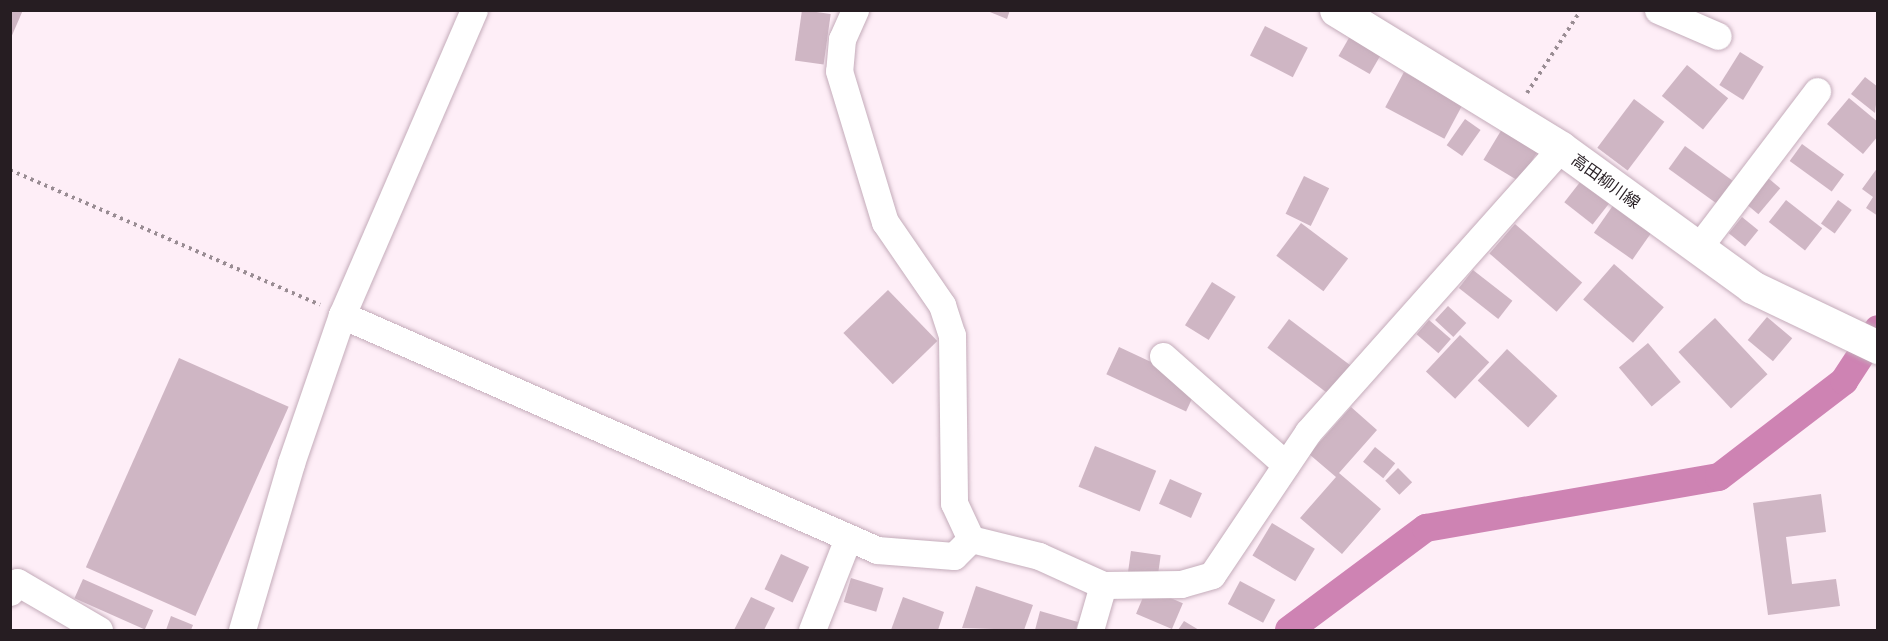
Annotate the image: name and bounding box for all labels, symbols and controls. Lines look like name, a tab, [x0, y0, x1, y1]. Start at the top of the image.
street label: 高田柳川線	[1568, 150, 1644, 212]

